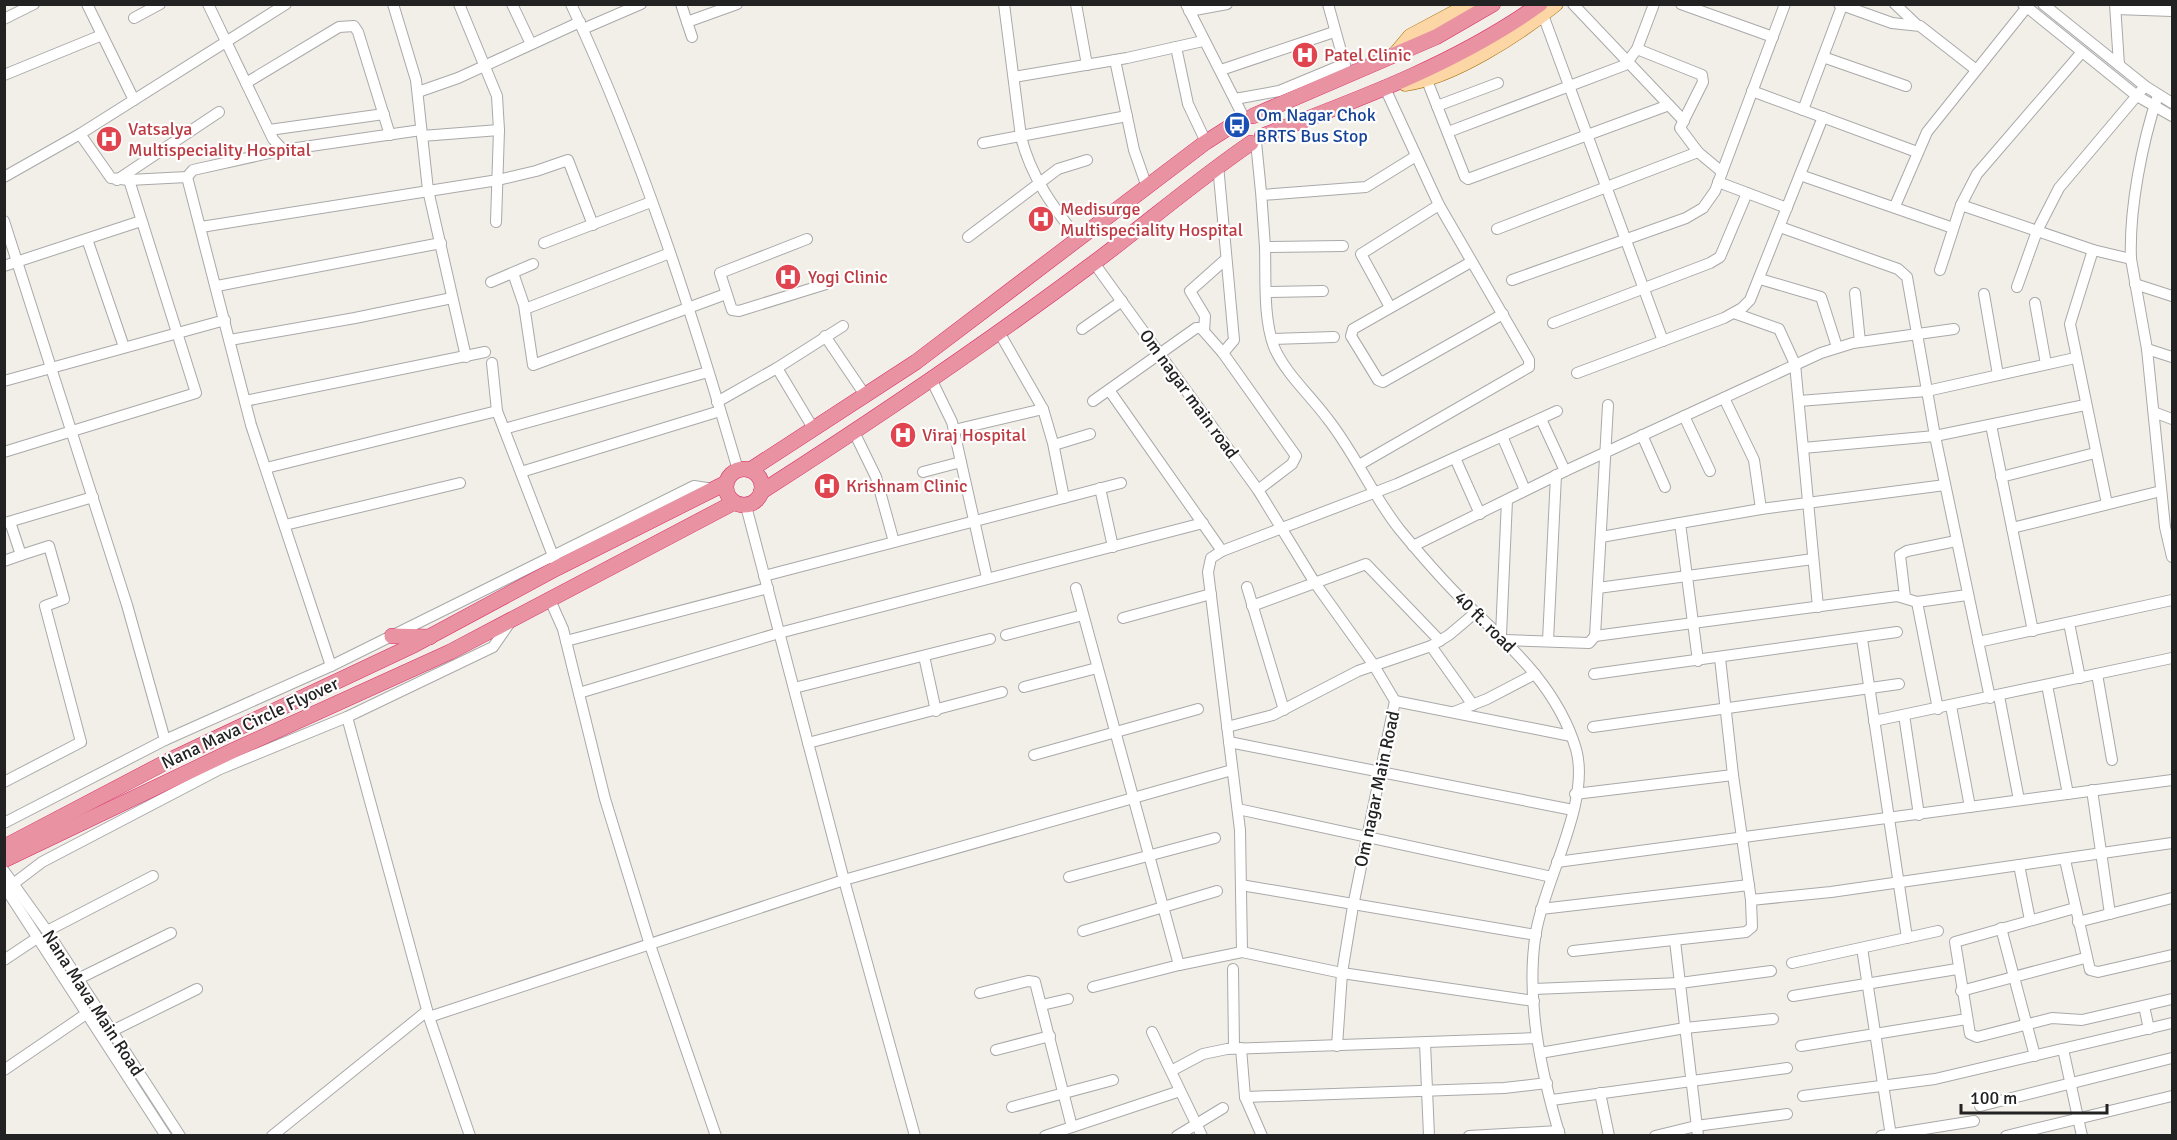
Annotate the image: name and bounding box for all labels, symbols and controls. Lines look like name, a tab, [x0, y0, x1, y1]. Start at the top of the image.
hospital icon: Patel Clinic	[1290, 40, 1320, 70]
place label: Patel Clinic	[1324, 44, 1411, 66]
place label: Om Nagar Chok BRTS Bus Stop	[1256, 104, 1376, 147]
bus stop icon: Om Nagar Chok BRTS Bus Stop	[1222, 110, 1252, 140]
place label: Vatsalya Multispeciality Hospital	[128, 118, 311, 161]
hospital icon: Vatsalya Multispeciality Hospital	[94, 124, 124, 154]
place label: Medisurge Multispeciality Hospital	[1060, 198, 1243, 241]
hospital icon: Medisurge Multispeciality Hospital	[1026, 204, 1056, 234]
hospital icon: Yogi Clinic	[773, 262, 803, 292]
place label: Yogi Clinic	[808, 266, 888, 288]
street label: Om nagar main road	[1135, 325, 1243, 463]
hospital icon: Viraj Hospital	[888, 420, 918, 450]
place label: Viraj Hospital	[922, 424, 1026, 446]
hospital icon: Krishnam Clinic	[812, 471, 842, 501]
place label: Krishnam Clinic	[846, 475, 968, 497]
street label: 40 ft. road	[1450, 587, 1520, 657]
street label: Nana Mava Circle Flyover	[158, 672, 342, 774]
street label: Om nagar Main Road	[1350, 709, 1404, 869]
street label: Nana Mava Main Road	[38, 926, 148, 1080]
scale bar	[1961, 1077, 2106, 1115]
text: 100 m	[1970, 1087, 2017, 1109]

